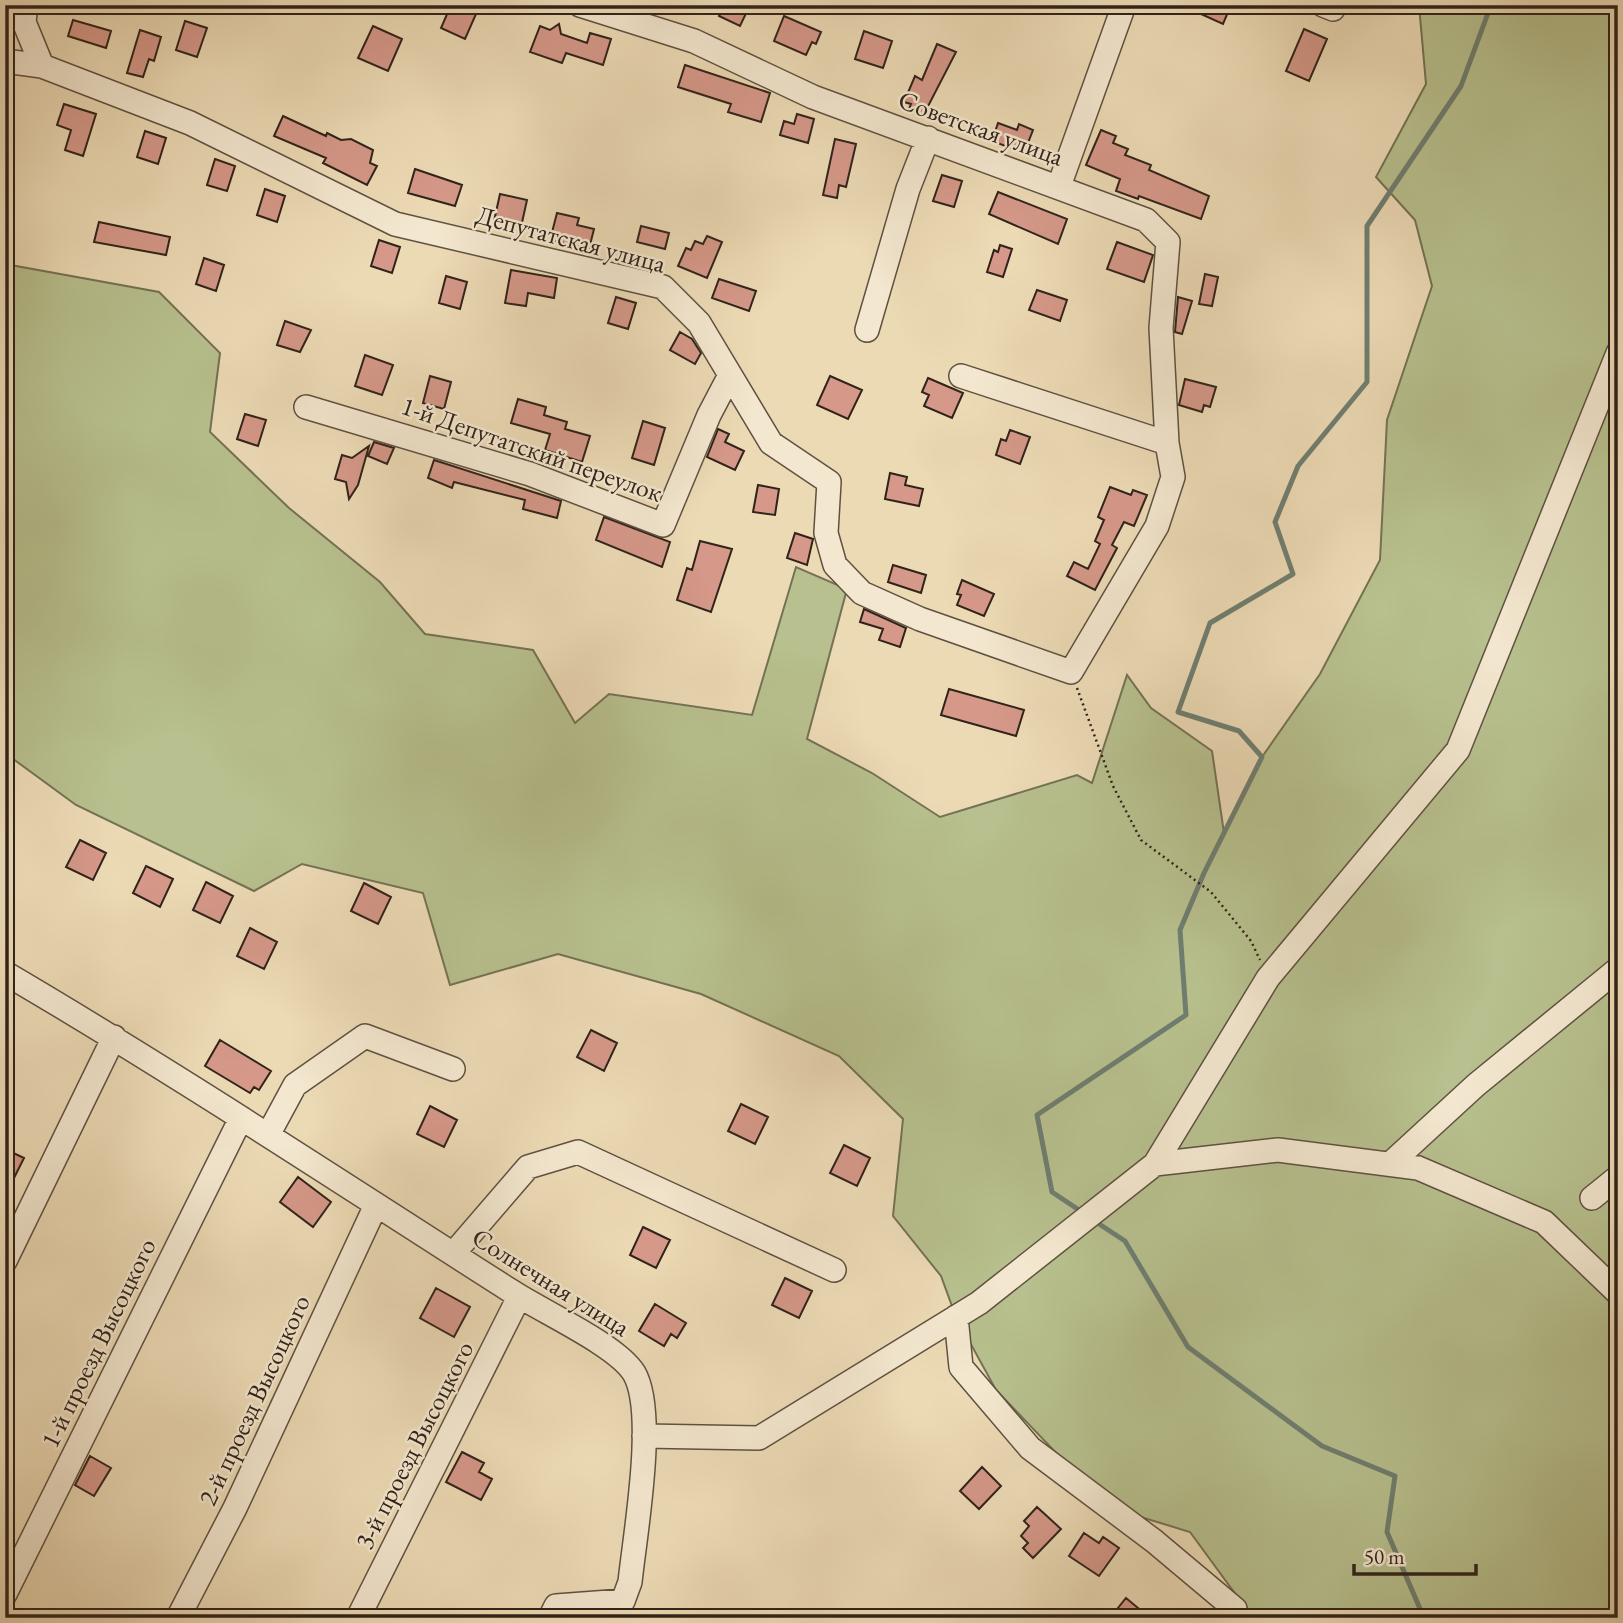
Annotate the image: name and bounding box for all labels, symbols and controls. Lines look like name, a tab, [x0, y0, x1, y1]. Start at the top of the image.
street label: Советская улица	[894, 82, 1069, 174]
street label: Депутатская улица	[473, 197, 670, 281]
street label: 1-й Депутатский переулок	[397, 388, 668, 510]
street label: Солнечная улица	[466, 1220, 637, 1344]
street label: 1-й проезд Высоцкого	[33, 1233, 163, 1453]
street label: 2-й проезд Высоцкого	[190, 1289, 318, 1511]
street label: 3-й проезд Высоцкого	[347, 1335, 481, 1555]
scale bar	[1354, 1532, 1476, 1576]
text: 50 m	[1364, 1543, 1405, 1570]

